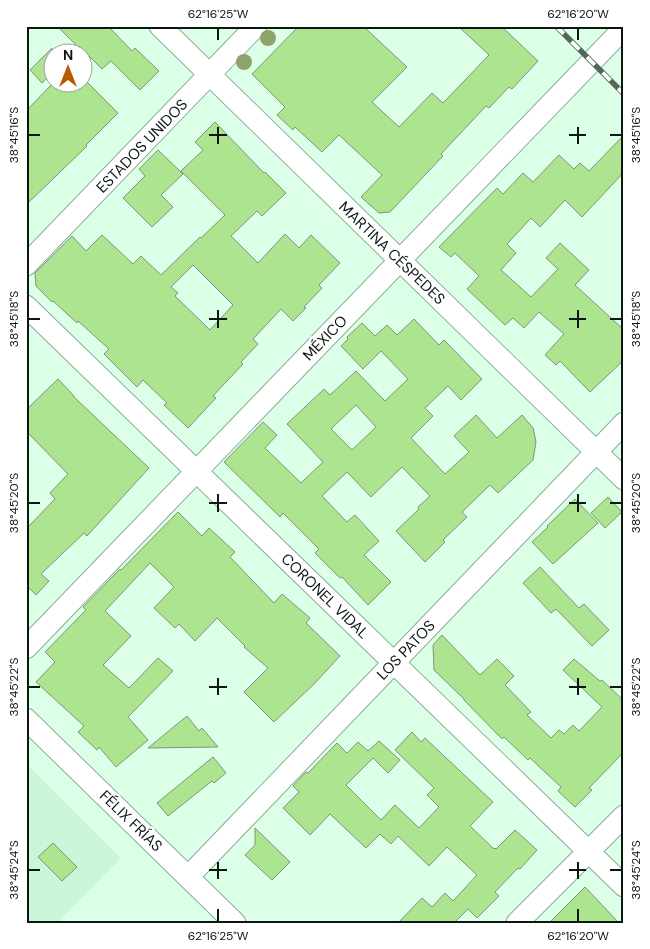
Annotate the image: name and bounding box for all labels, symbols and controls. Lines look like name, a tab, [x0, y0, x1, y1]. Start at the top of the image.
text: 62°16'25"W	[188, 6, 249, 22]
text: 62°16'20"W	[547, 6, 609, 22]
north arrow	[42, 42, 92, 92]
text: N	[63, 46, 73, 64]
street label: ESTADOS UNIDOS	[92, 95, 192, 197]
text: 38°45'16"S	[6, 107, 22, 163]
text: 38°45'16"S	[628, 107, 644, 163]
street label: MARTINA CÉSPEDES	[335, 197, 450, 309]
text: 38°45'18"S	[6, 291, 22, 347]
text: 38°45'18"S	[628, 291, 644, 347]
street label: MÉXICO	[298, 311, 352, 365]
text: 38°45'20"S	[6, 473, 22, 533]
text: 38°45'20"S	[628, 473, 644, 533]
street label: CORONEL VIDAL	[277, 549, 373, 643]
street label: LOS PATOS	[373, 616, 440, 684]
text: 38°45'22"S	[6, 657, 22, 717]
text: 38°45'22"S	[628, 657, 644, 717]
street label: FÉLIX FRÍAS	[95, 786, 167, 856]
text: 38°45'24"S	[6, 840, 22, 900]
text: 38°45'24"S	[628, 840, 644, 900]
text: 62°16'25"W	[188, 928, 249, 944]
text: 62°16'20"W	[547, 928, 609, 944]

